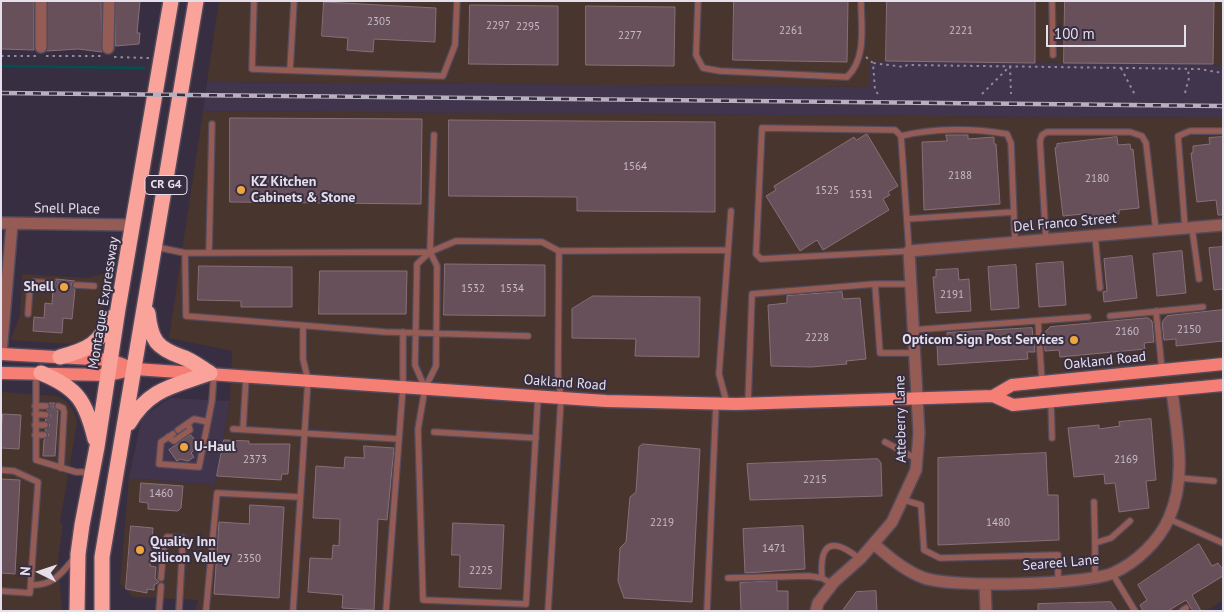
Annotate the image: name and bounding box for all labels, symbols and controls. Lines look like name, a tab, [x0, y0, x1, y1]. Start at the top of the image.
house number: 2305	[367, 15, 391, 29]
scale bar	[1049, 15, 1189, 47]
house number: 2297	[486, 19, 510, 33]
house number: 2295	[516, 20, 540, 34]
house number: 2261	[779, 24, 803, 38]
house number: 2221	[949, 24, 973, 38]
text: 100 m	[1054, 24, 1095, 43]
house number: 2277	[618, 29, 642, 43]
house number: 1564	[623, 160, 647, 174]
house number: 2188	[948, 169, 972, 183]
house number: 2180	[1085, 172, 1109, 186]
place label: KZ Kitchen Cabinets & Stone	[251, 174, 355, 206]
road number: CR G4	[145, 176, 187, 194]
marker: KZ Kitchen Cabinets & Stone	[235, 184, 247, 196]
house number: 1525	[815, 184, 839, 198]
house number: 1531	[849, 188, 873, 202]
street label: Snell Place	[34, 200, 100, 218]
street label: Del Franco Street	[1013, 210, 1117, 236]
street label: Montague Expressway	[85, 236, 123, 370]
place label: Shell	[24, 279, 54, 295]
marker: Shell	[58, 281, 70, 293]
house number: 1532	[461, 282, 485, 296]
house number: 1534	[500, 282, 524, 296]
house number: 2191	[940, 288, 964, 302]
house number: 2150	[1177, 323, 1201, 337]
house number: 2160	[1115, 325, 1139, 339]
house number: 2228	[805, 331, 829, 345]
place label: Opticom Sign Post Services	[902, 332, 1064, 348]
marker: Opticom Sign Post Services	[1068, 334, 1080, 346]
street label: Oakland Road	[1063, 348, 1147, 374]
street label: Oakland Road	[523, 372, 607, 394]
street label: Atteberry Lane	[892, 375, 910, 463]
place label: U-Haul	[194, 439, 236, 455]
marker: U-Haul	[178, 441, 190, 453]
house number: 2373	[243, 453, 267, 467]
house number: 2169	[1114, 453, 1138, 467]
house number: 2215	[803, 473, 827, 487]
house number: 1460	[149, 487, 173, 501]
house number: 2219	[650, 516, 674, 530]
house number: 1480	[986, 516, 1010, 530]
place label: Quality Inn Silicon Valley	[150, 534, 230, 566]
house number: 1471	[762, 542, 786, 556]
marker: Quality Inn Silicon Valley	[134, 544, 146, 556]
north arrow	[15, 547, 65, 597]
street label: Seareel Lane	[1022, 551, 1100, 575]
house number: 2350	[237, 552, 261, 566]
house number: 2225	[469, 564, 493, 578]
text: N	[16, 566, 34, 576]

